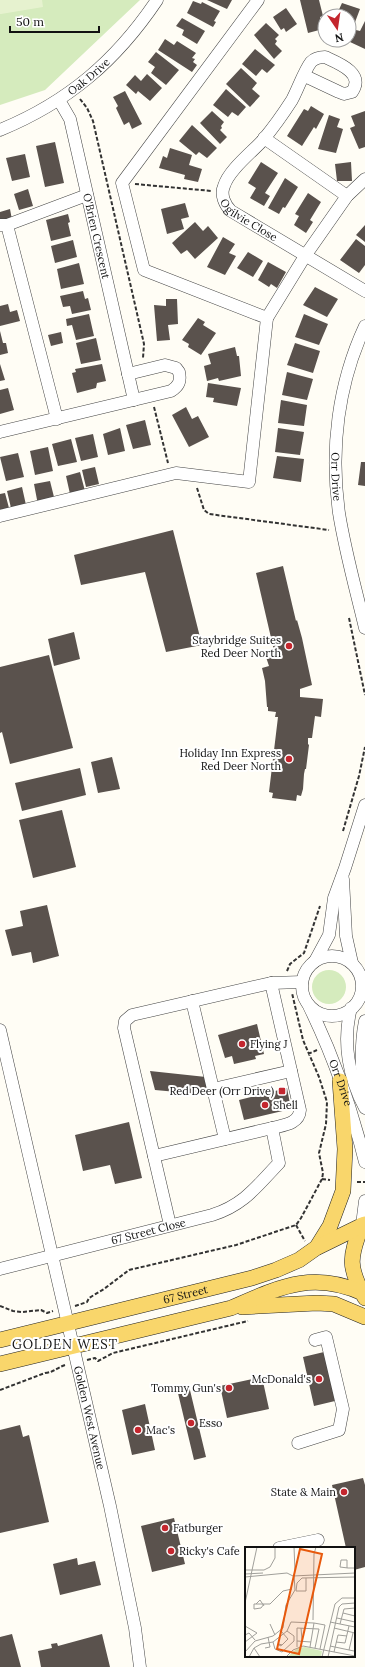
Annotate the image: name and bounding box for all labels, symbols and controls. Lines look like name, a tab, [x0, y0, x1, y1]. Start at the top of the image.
scale bar	[10, 8, 99, 34]
north arrow	[317, 8, 357, 48]
text: 50 m	[16, 14, 44, 29]
text: N	[333, 30, 345, 46]
street label: Oak Drive	[65, 55, 113, 98]
street label: O'Brien Crescent	[80, 192, 113, 281]
street label: Ogilvie Close	[217, 196, 280, 244]
street label: Orr Drive	[328, 452, 344, 502]
place label: Staybridge Suites Red Deer North	[192, 633, 281, 660]
marker: Staybridge Suites Red Deer North	[284, 641, 294, 651]
place label: Holiday Inn Express Red Deer North	[179, 746, 281, 773]
marker: Holiday Inn Express Red Deer North	[284, 754, 294, 764]
place label: Flying J	[250, 1037, 288, 1051]
marker: Flying J	[237, 1039, 247, 1049]
street label: Orr Drive	[326, 1057, 356, 1108]
place label: Red Deer (Orr Drive)	[169, 1084, 274, 1099]
marker: Red Deer (Orr Drive)	[277, 1086, 287, 1096]
place label: Shell	[273, 1098, 298, 1112]
marker: Shell	[260, 1100, 270, 1110]
street label: 67 Street Close	[109, 1215, 187, 1247]
street label: 67 Street	[162, 1282, 210, 1307]
district label: GOLDEN WEST	[12, 1336, 118, 1353]
street label: Golden West Avenue	[71, 1365, 108, 1471]
place label: McDonald's	[251, 1372, 311, 1386]
marker: McDonald's	[314, 1374, 324, 1384]
place label: Tommy Gun's	[151, 1381, 221, 1395]
marker: Tommy Gun's	[224, 1383, 234, 1393]
place label: Esso	[199, 1416, 222, 1430]
marker: Esso	[186, 1418, 196, 1428]
place label: Mac's	[146, 1423, 175, 1437]
marker: Mac's	[133, 1425, 143, 1435]
place label: State & Main	[271, 1485, 336, 1499]
marker: State & Main	[339, 1487, 349, 1497]
place label: Fatburger	[173, 1521, 223, 1535]
marker: Fatburger	[160, 1523, 170, 1533]
place label: Ricky's Cafe	[179, 1544, 240, 1558]
marker: Ricky's Cafe	[166, 1546, 176, 1556]
inset map	[245, 1547, 355, 1657]

